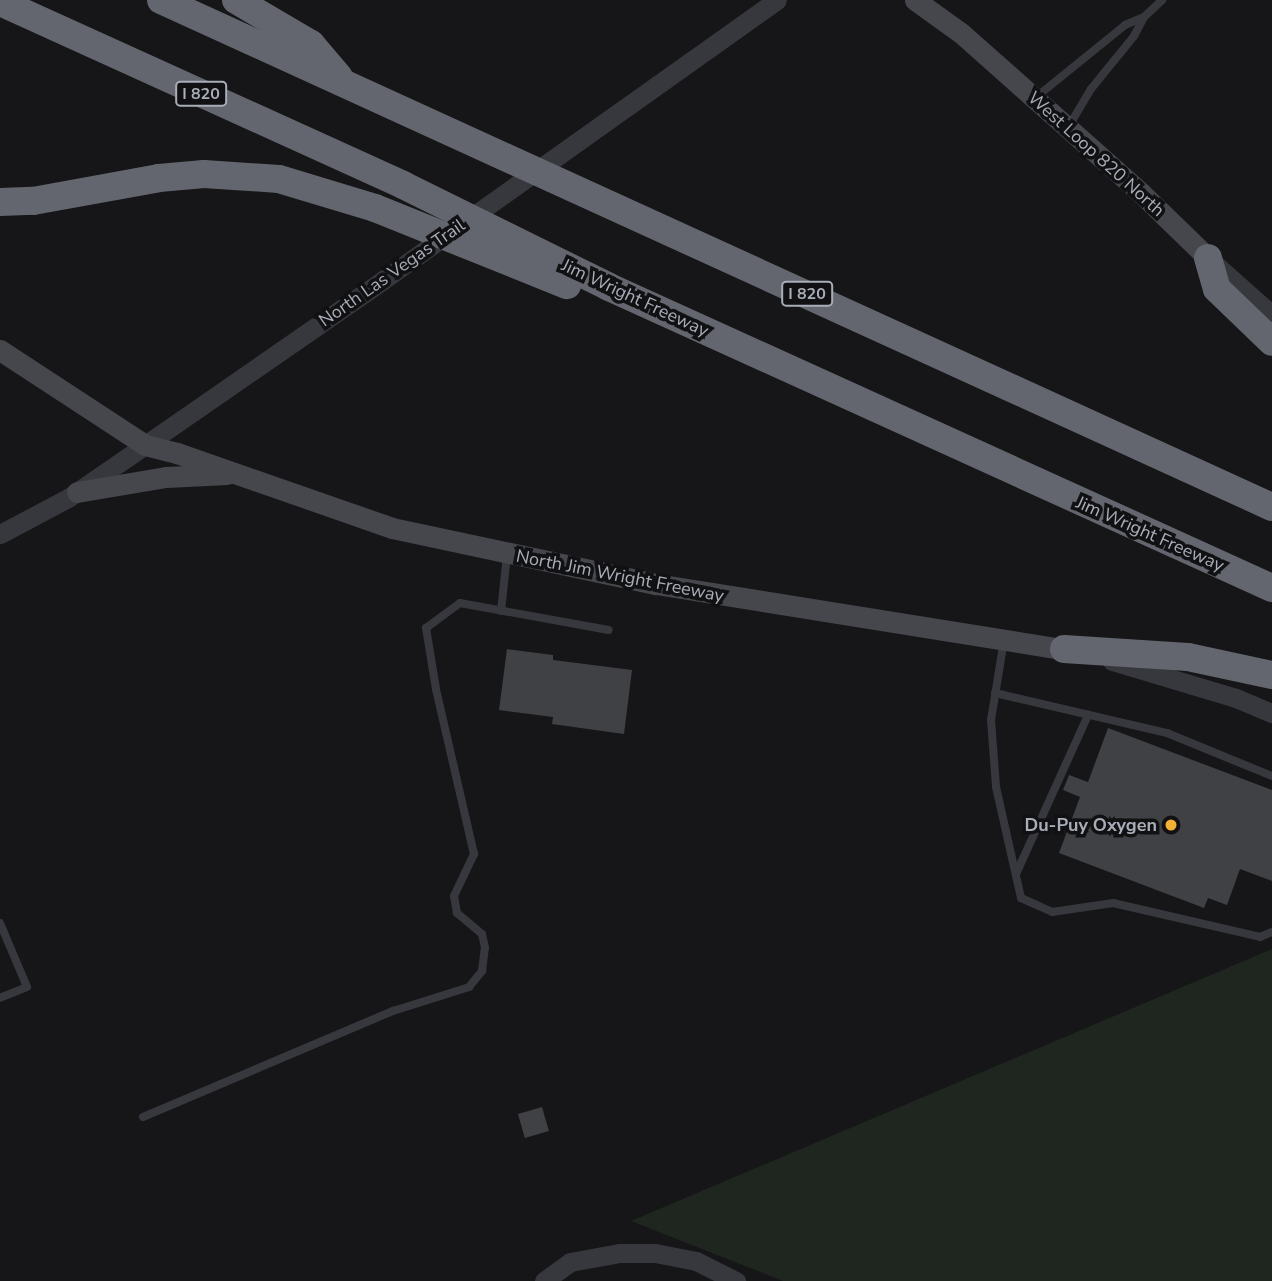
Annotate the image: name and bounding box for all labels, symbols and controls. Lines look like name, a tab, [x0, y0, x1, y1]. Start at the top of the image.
road number: I 820	[175, 82, 227, 106]
street label: West Loop 820 North	[1023, 87, 1169, 221]
street label: North Las Vegas Trail	[315, 214, 469, 332]
street label: Jim Wright Freeway	[558, 254, 712, 342]
road number: I 820	[781, 282, 833, 306]
street label: Jim Wright Freeway	[1073, 492, 1227, 576]
street label: North Jim Wright Freeway	[514, 545, 726, 607]
place label: Du-Puy Oxygen	[1024, 814, 1157, 836]
marker: Du-Puy Oxygen	[1163, 817, 1179, 833]

